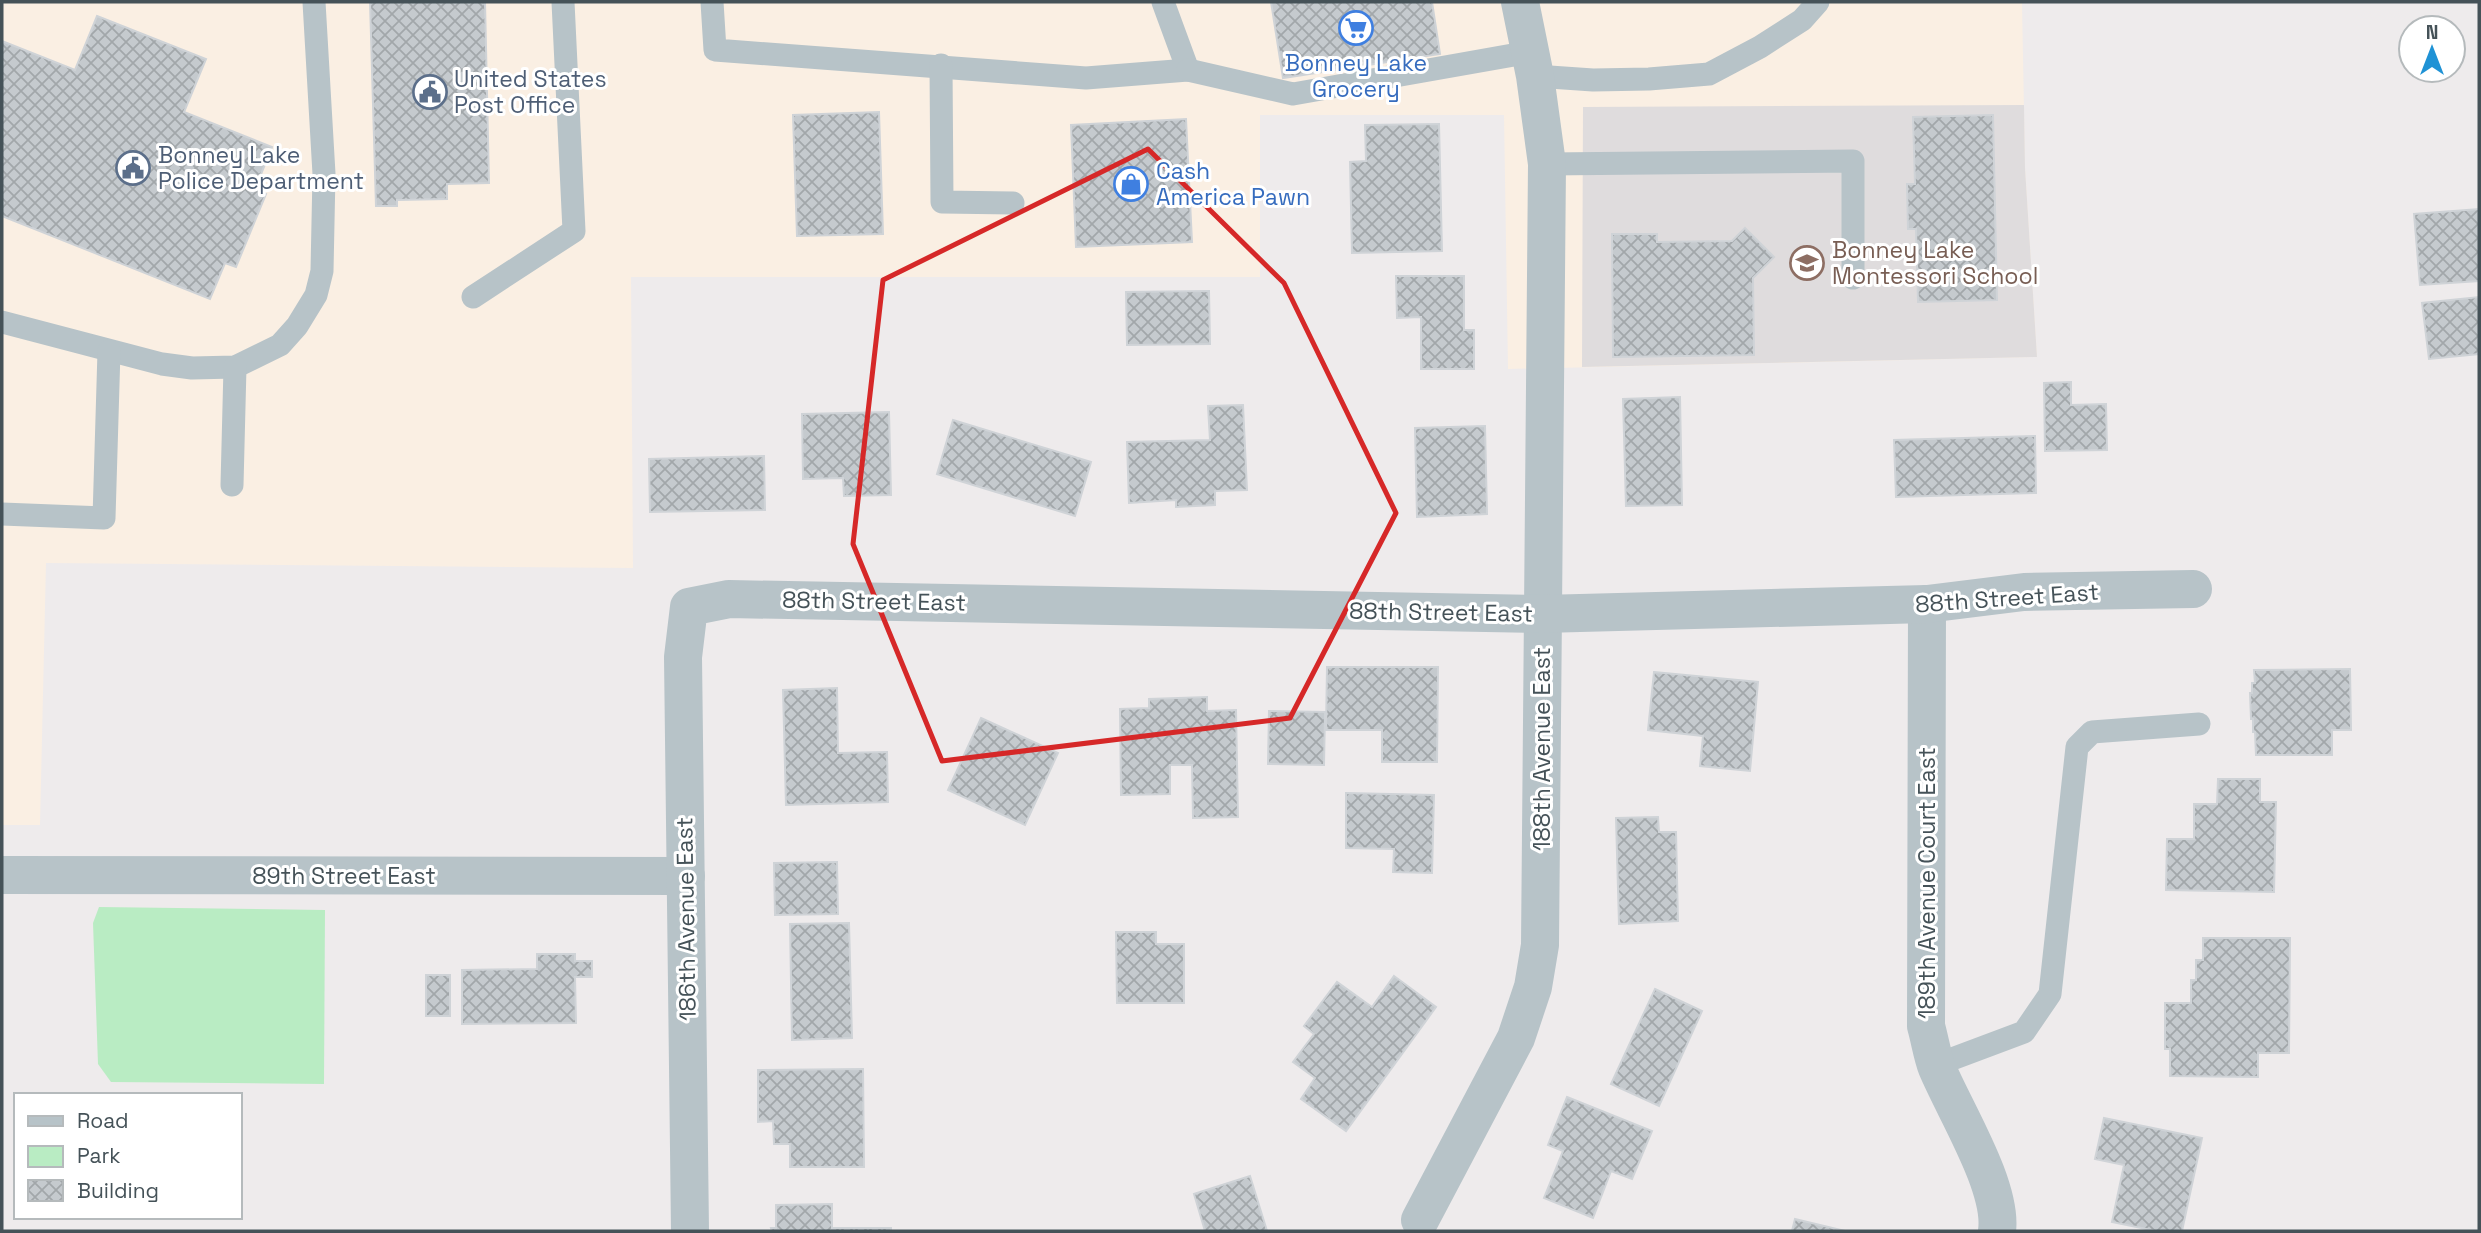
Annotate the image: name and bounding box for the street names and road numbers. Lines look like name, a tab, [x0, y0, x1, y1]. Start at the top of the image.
street label: 88th Street East	[1914, 577, 2100, 619]
street label: 88th Street East	[782, 584, 966, 618]
street label: 88th Street East	[1349, 595, 1533, 629]
street label: 188th Avenue East	[1527, 647, 1557, 851]
street label: 189th Avenue Court East	[1912, 747, 1942, 1019]
street label: 186th Avenue East	[669, 817, 703, 1021]
street label: 89th Street East	[252, 861, 436, 891]

